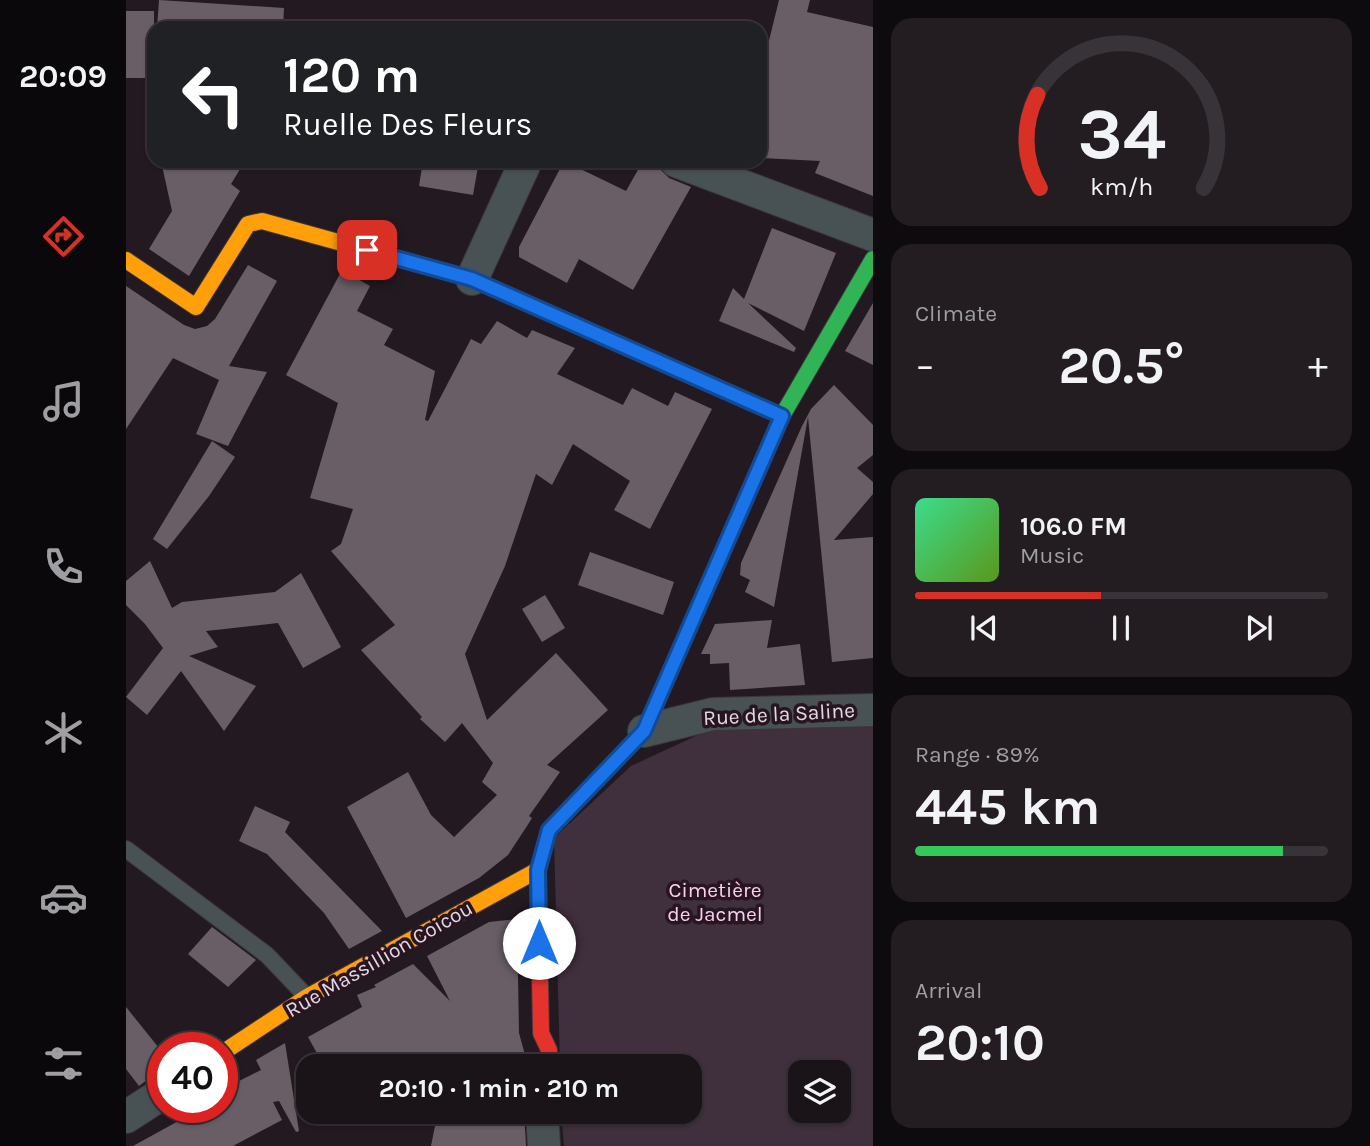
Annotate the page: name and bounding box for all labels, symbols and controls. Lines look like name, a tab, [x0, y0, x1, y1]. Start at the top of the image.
text: 120 m	[283, 47, 420, 104]
icon: left	[168, 49, 259, 140]
text: 20:09	[19, 58, 107, 95]
text: 34	[1077, 91, 1166, 176]
text: Ruelle Des Fleurs	[283, 106, 532, 143]
text: km/h	[1090, 172, 1153, 201]
icon: directions	[39, 212, 88, 261]
pin	[337, 220, 397, 280]
icon: arrive	[348, 231, 386, 269]
text: Climate	[915, 300, 997, 327]
text: 20.5°	[1059, 335, 1185, 396]
text: −	[915, 343, 935, 388]
text: +	[1308, 343, 1328, 388]
icon: music	[39, 377, 88, 426]
text: 106.0 FM	[1020, 511, 1127, 542]
icon: phone	[39, 542, 88, 591]
text: Music	[1020, 542, 1084, 569]
icon: previous	[965, 609, 1003, 647]
icon: pause	[1102, 609, 1140, 647]
icon: next	[1240, 609, 1278, 647]
street label: Rue de la Saline	[703, 698, 855, 730]
icon: climate	[39, 708, 88, 757]
text: Range · 89%	[915, 741, 1040, 768]
text: 445 km	[915, 776, 1100, 837]
icon: car	[39, 873, 88, 922]
park label: Cimetière de Jacmel	[667, 878, 763, 926]
street label: Rue Massillion Coicou	[281, 896, 477, 1022]
position arrow	[502, 906, 576, 980]
text: Arrival	[915, 977, 982, 1004]
text: 20:10	[915, 1012, 1045, 1073]
speed limit sign: 40	[147, 1032, 238, 1123]
icon: filters	[39, 1039, 88, 1088]
map controls	[788, 1060, 851, 1123]
button: layers	[788, 1060, 851, 1123]
text: 20:10 · 1 min · 210 m	[379, 1073, 619, 1104]

